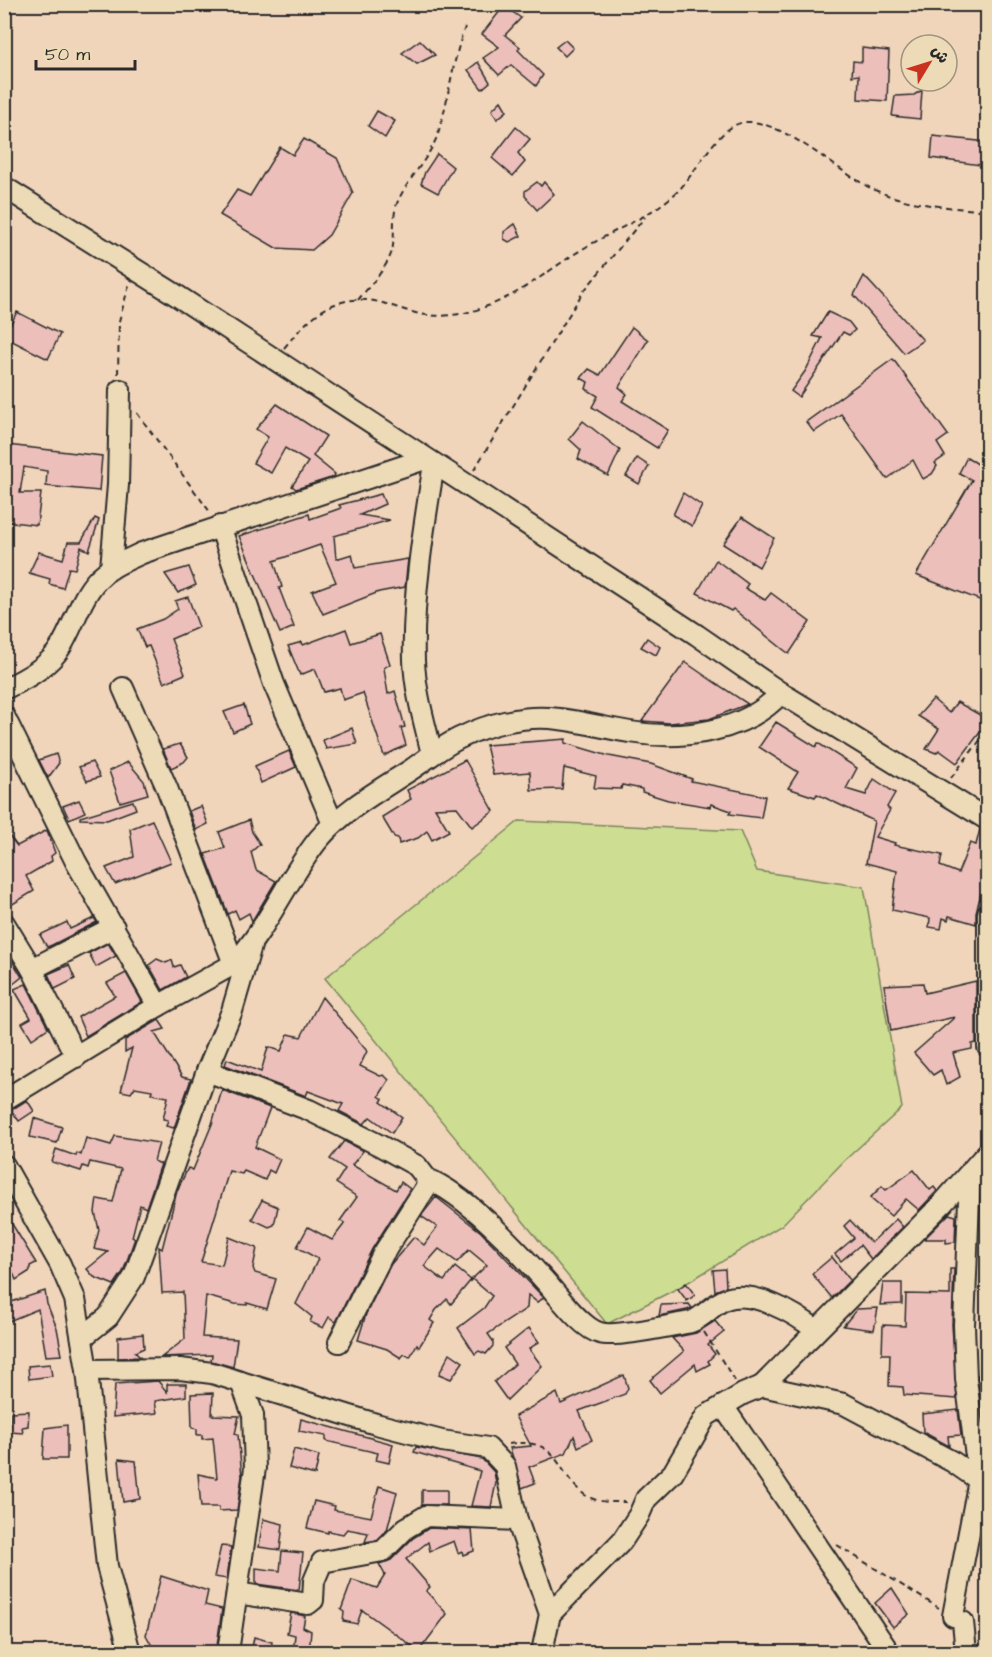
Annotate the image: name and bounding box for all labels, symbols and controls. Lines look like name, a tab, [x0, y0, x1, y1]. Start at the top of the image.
scale bar	[36, 33, 135, 71]
north arrow	[899, 33, 959, 93]
text: ش	[926, 41, 954, 68]
text: 50 m	[45, 42, 90, 67]

